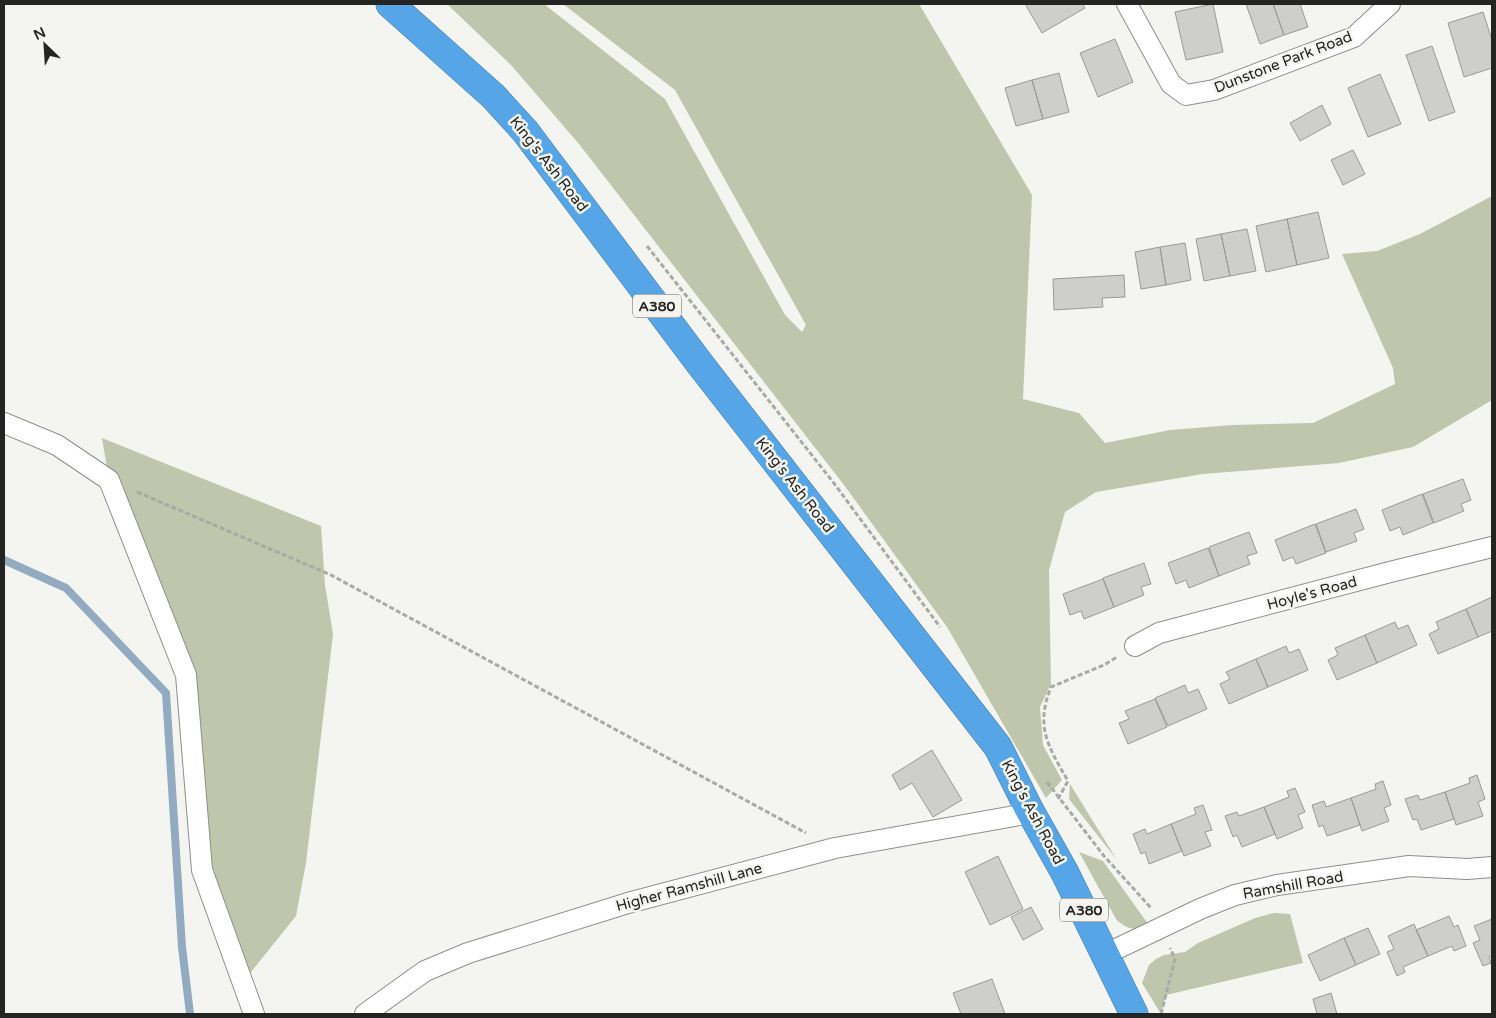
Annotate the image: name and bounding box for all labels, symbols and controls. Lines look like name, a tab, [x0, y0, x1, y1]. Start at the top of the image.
north arrow	[20, 20, 70, 70]
text: N	[31, 24, 48, 44]
street label: Dunstone Park Road	[1211, 27, 1355, 97]
street label: King's Ash Road	[506, 113, 592, 215]
road number: A380	[633, 294, 681, 318]
street label: King's Ash Road	[752, 434, 838, 536]
street label: Hoyle's Road	[1265, 572, 1359, 614]
street label: King's Ash Road	[998, 757, 1068, 867]
street label: Higher Ramshill Lane	[614, 859, 764, 915]
street label: Ramshill Road	[1241, 867, 1345, 903]
road number: A380	[1060, 898, 1108, 922]

